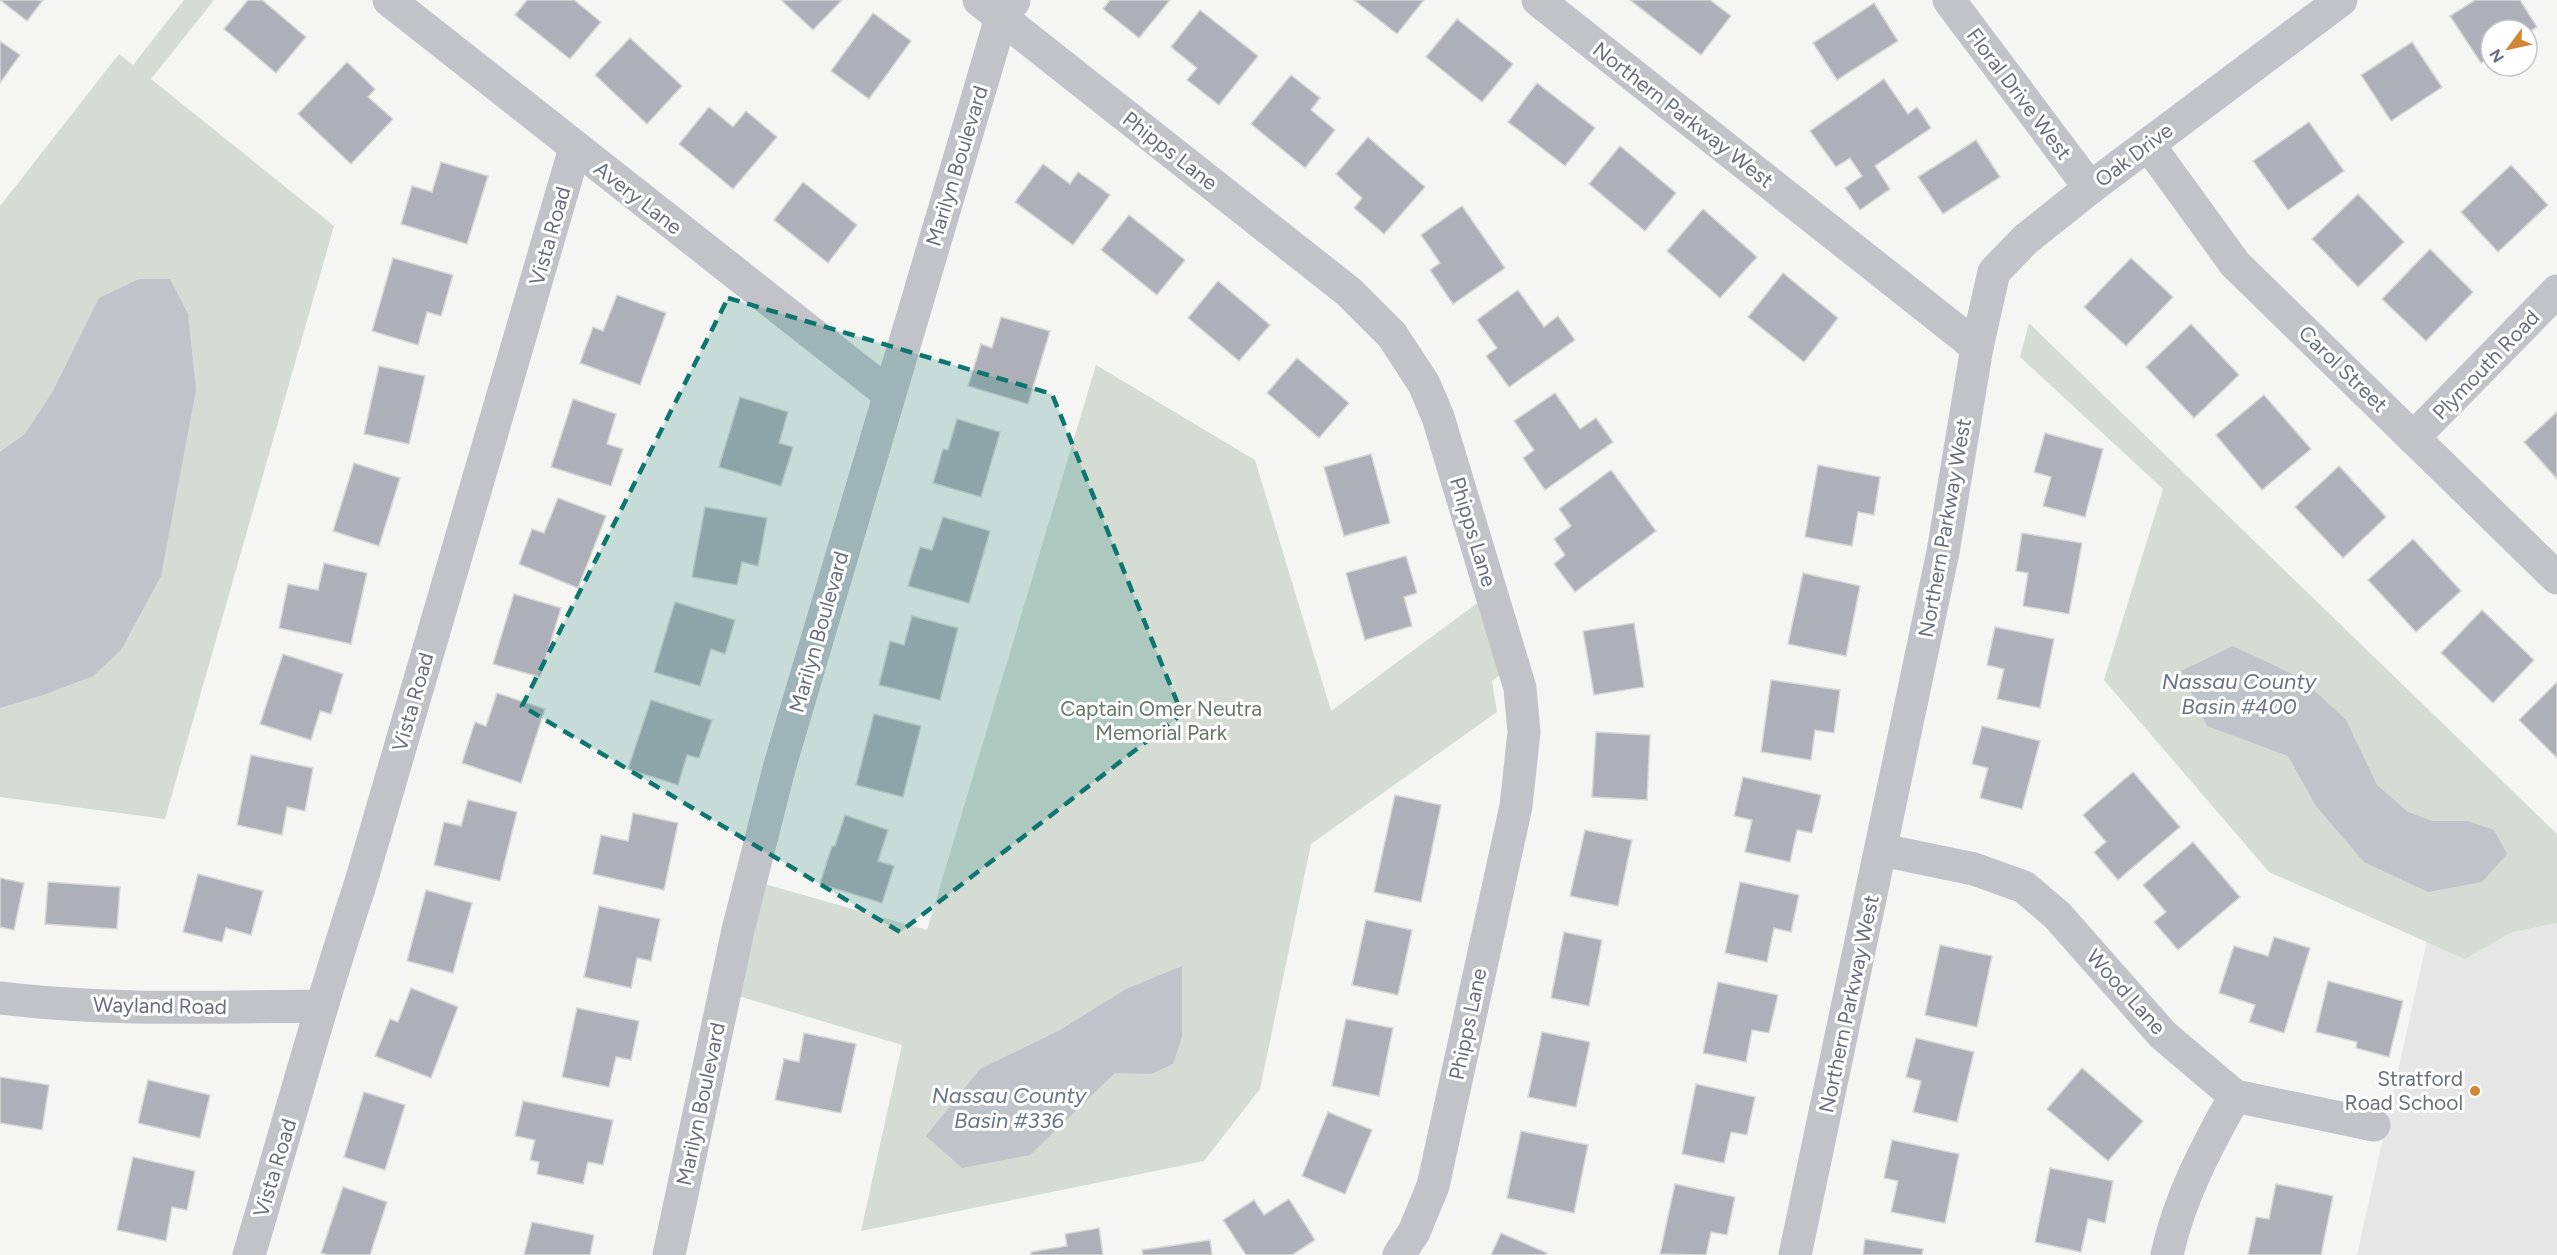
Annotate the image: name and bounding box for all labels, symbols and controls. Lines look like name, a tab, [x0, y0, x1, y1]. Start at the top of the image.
north arrow	[2479, 18, 2539, 78]
street label: Floral Drive West	[1962, 23, 2077, 164]
street label: Northern Parkway West	[1588, 36, 1779, 193]
text: N	[2486, 46, 2508, 66]
street label: Marilyn Boulevard	[920, 83, 993, 249]
street label: Phipps Lane	[1118, 106, 1223, 195]
street label: Oak Drive	[2090, 117, 2178, 192]
street label: Avery Lane	[590, 156, 687, 240]
street label: Vista Road	[524, 184, 576, 288]
street label: Plymouth Road	[2427, 305, 2544, 425]
street label: Carol Street	[2294, 320, 2393, 417]
street label: Northern Parkway West	[1913, 416, 1976, 639]
street label: Phipps Lane	[1445, 474, 1502, 590]
street label: Marilyn Boulevard	[784, 548, 853, 715]
street label: Vista Road	[387, 650, 439, 754]
water label: Nassau County Basin #400	[2162, 668, 2318, 720]
park label: Captain Omer Neutra Memorial Park	[1060, 696, 1262, 745]
street label: Northern Parkway West	[1813, 893, 1884, 1115]
street label: Wood Lane	[2082, 944, 2171, 1039]
street label: Phipps Lane	[1443, 966, 1492, 1082]
street label: Wayland Road	[93, 992, 227, 1019]
street label: Marilyn Boulevard	[671, 1020, 730, 1188]
place label: Stratford Road School	[2345, 1066, 2463, 1115]
water label: Nassau County Basin #336	[932, 1082, 1088, 1134]
marker: Stratford Road School	[2468, 1084, 2482, 1098]
street label: Vista Road	[248, 1116, 301, 1220]

